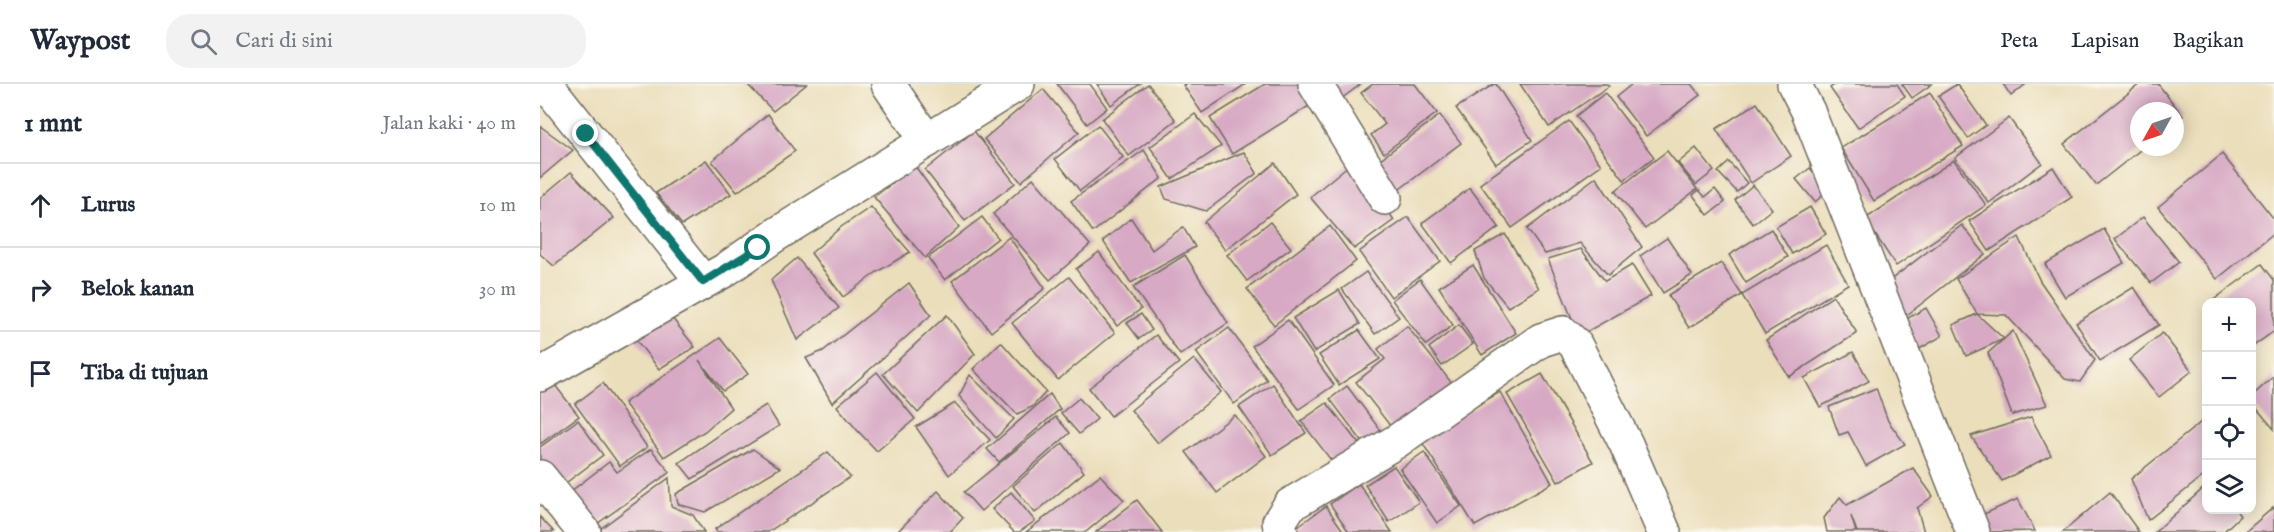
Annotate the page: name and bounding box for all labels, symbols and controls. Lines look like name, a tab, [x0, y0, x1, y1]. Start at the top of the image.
search box	[166, 14, 586, 68]
text: Waypost	[30, 24, 130, 59]
icon: search	[187, 25, 220, 58]
text: Cari di sini	[235, 27, 333, 55]
text: Peta	[2000, 28, 2038, 55]
text: Lapisan	[2071, 28, 2140, 55]
text: Bagikan	[2173, 28, 2244, 55]
north arrow	[2130, 102, 2184, 156]
text: 1 mnt	[24, 107, 82, 140]
text: Jalan kaki · 40 m	[383, 111, 516, 136]
route end	[572, 120, 598, 146]
icon: ahead	[24, 189, 57, 222]
text: Lurus	[81, 191, 135, 219]
text: 10 m	[479, 193, 516, 218]
route start	[744, 234, 770, 260]
icon: right	[24, 273, 57, 306]
text: Belok kanan	[81, 275, 194, 303]
text: 30 m	[479, 277, 516, 302]
map controls	[2202, 298, 2256, 514]
button: +	[2202, 298, 2256, 352]
button: −	[2202, 352, 2256, 406]
icon: arrive	[24, 357, 57, 390]
text: Tiba di tujuan	[81, 359, 208, 387]
button: locate	[2202, 406, 2256, 460]
button: layers	[2202, 460, 2256, 514]

